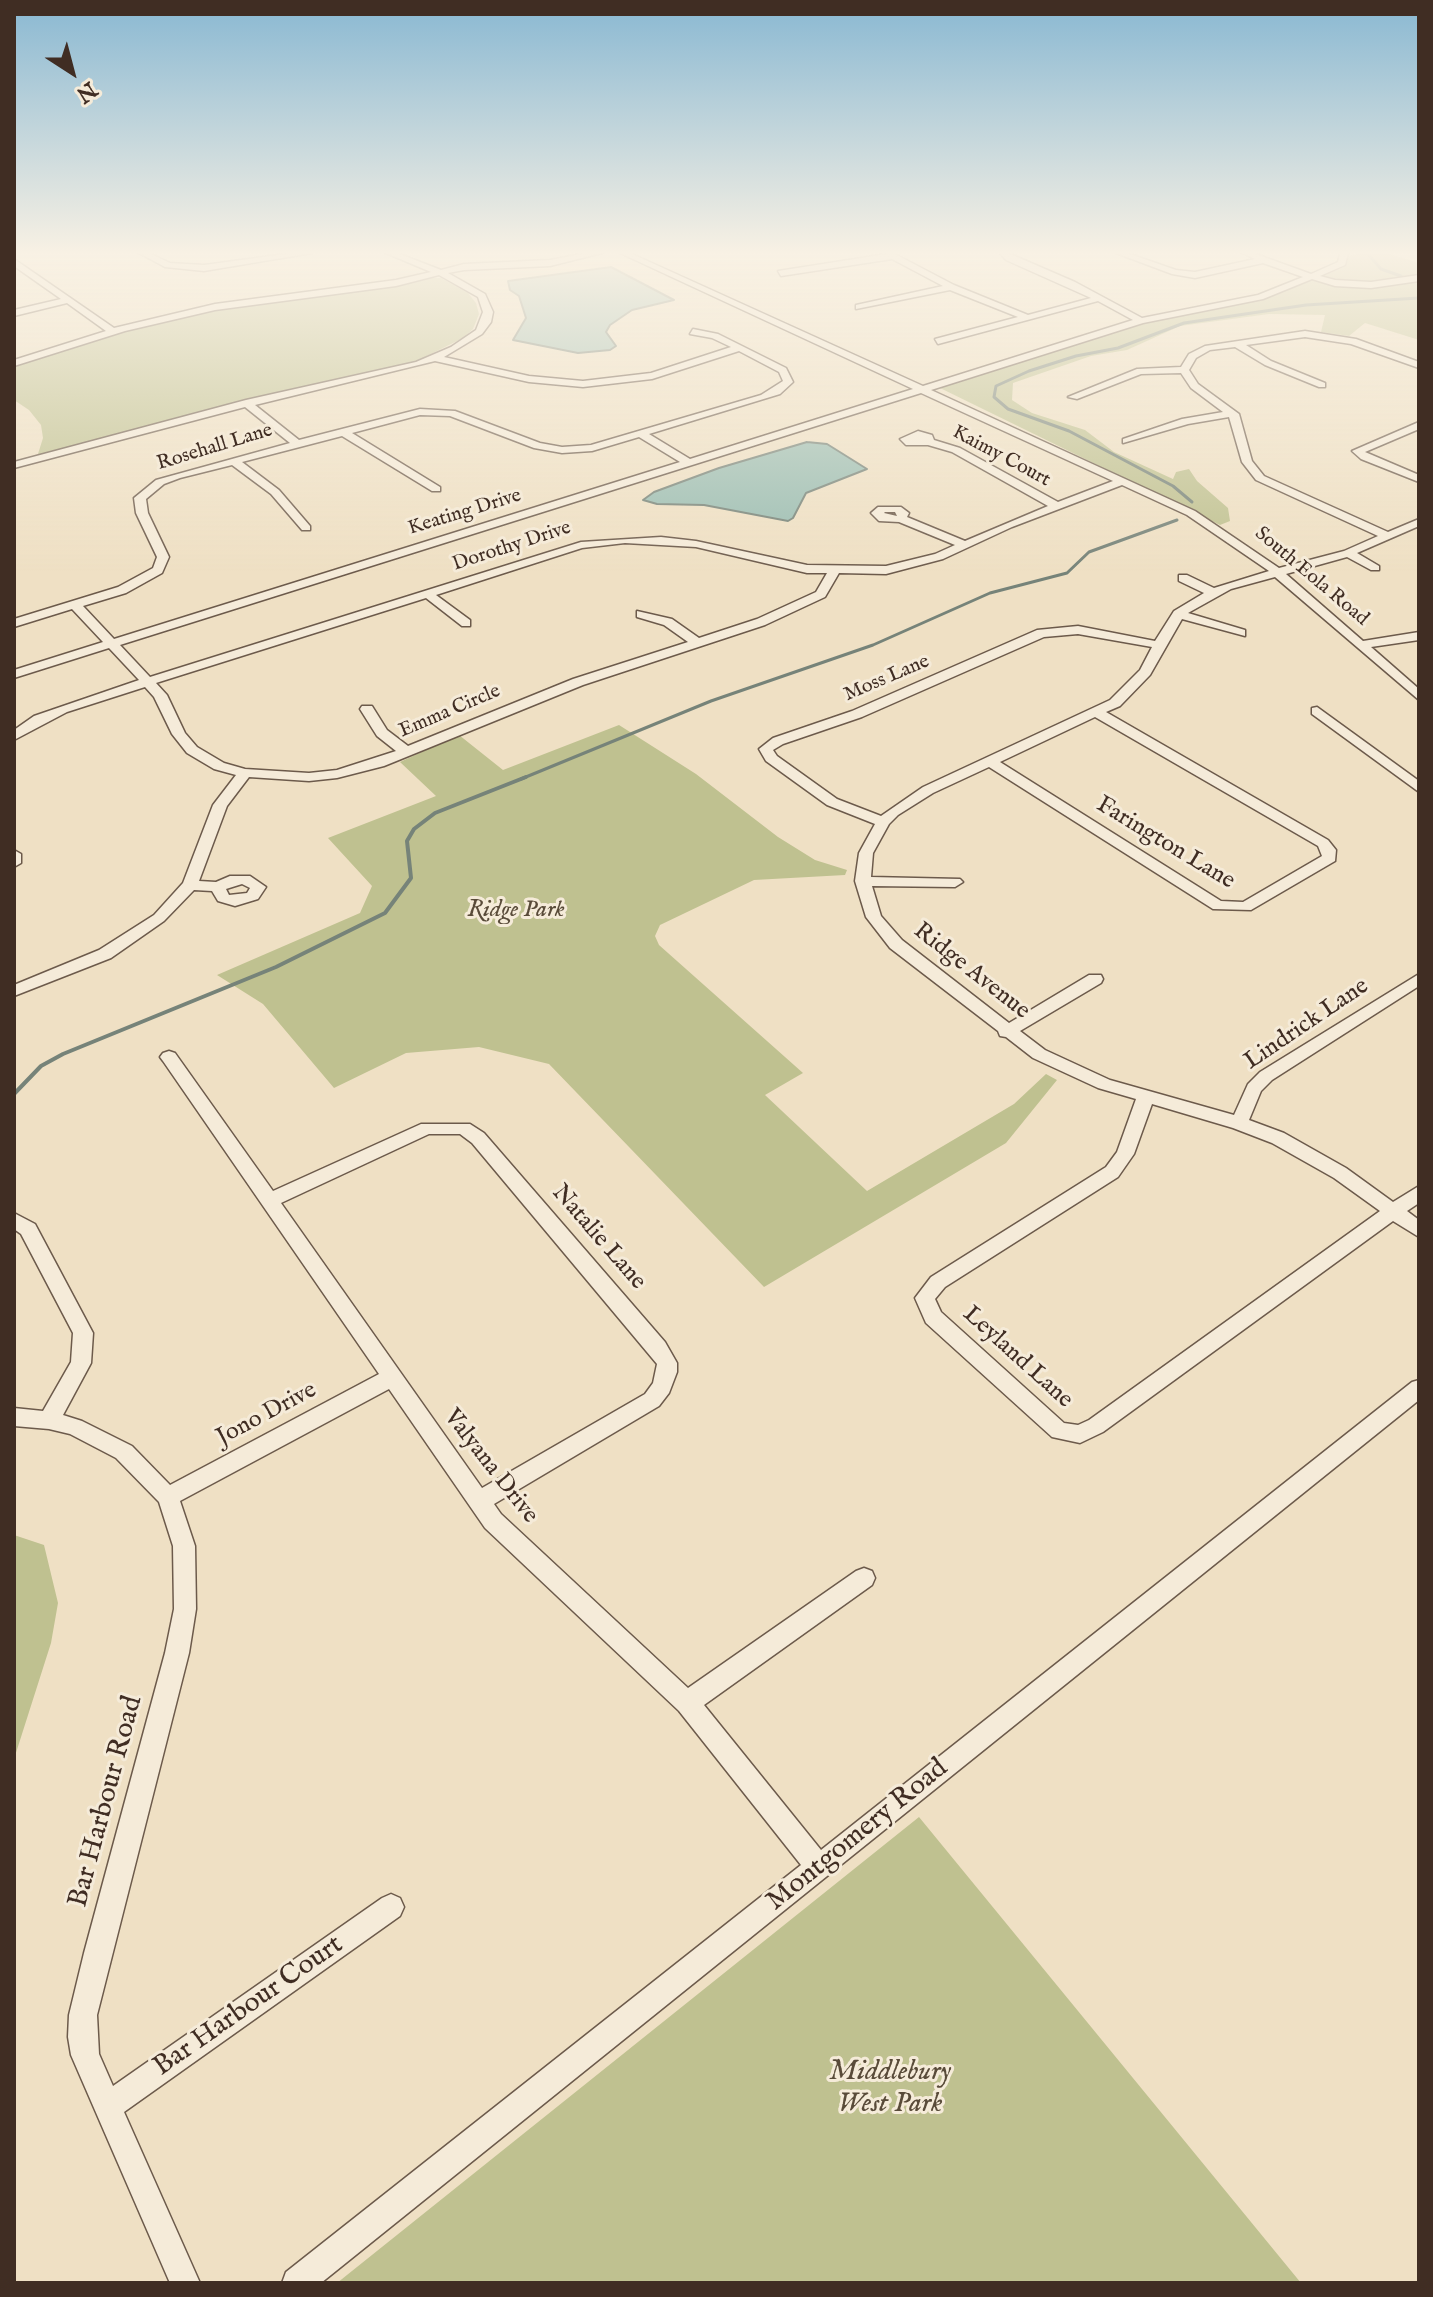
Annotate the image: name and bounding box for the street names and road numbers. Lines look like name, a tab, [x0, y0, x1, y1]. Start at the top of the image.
street label: Rosehall Lane	[154, 419, 276, 477]
street label: Kaimy Court	[948, 421, 1054, 493]
street label: Keating Drive	[406, 484, 524, 542]
street label: Dorothy Drive	[450, 517, 574, 577]
street label: South Eola Road	[1249, 522, 1373, 632]
street label: Moss Lane	[841, 650, 933, 708]
street label: Emma Circle	[396, 680, 504, 744]
street label: Farington Lane	[1090, 791, 1240, 897]
street label: Ridge Avenue	[907, 918, 1035, 1026]
street label: Lindrick Lane	[1239, 973, 1375, 1077]
street label: Natalie Lane	[545, 1180, 651, 1296]
street label: Leyland Lane	[956, 1301, 1078, 1415]
street label: Jono Drive	[212, 1377, 322, 1453]
street label: Valyana Drive	[436, 1404, 544, 1530]
street label: Bar Harbour Road	[63, 1693, 151, 1911]
street label: Montgomery Road	[761, 1753, 955, 1919]
street label: Bar Harbour Court	[148, 1929, 350, 2085]

